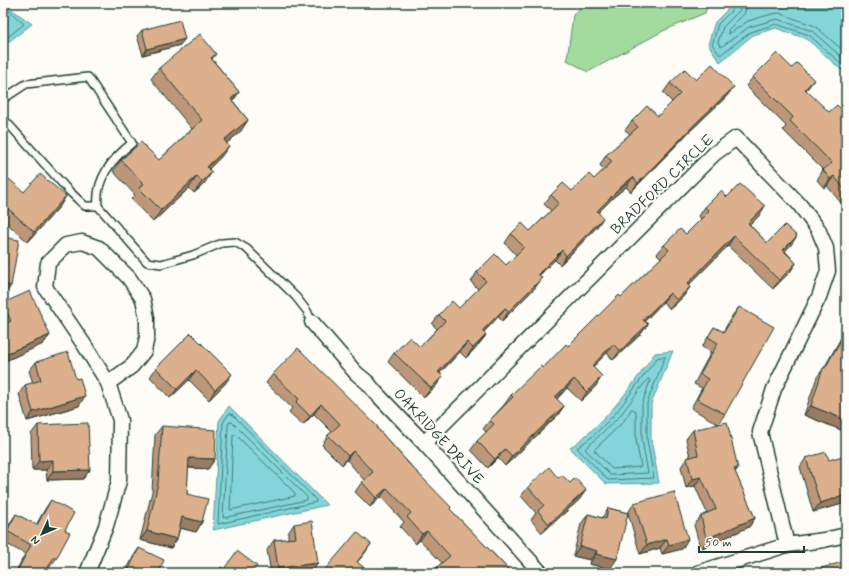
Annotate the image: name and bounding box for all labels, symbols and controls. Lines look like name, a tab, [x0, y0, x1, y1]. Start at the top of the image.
street label: BRADFORD CIRCLE	[607, 130, 719, 239]
street label: OAKRIDGE DRIVE	[389, 385, 488, 489]
north arrow	[22, 514, 62, 554]
scale bar	[699, 528, 804, 554]
text: N	[28, 533, 43, 548]
text: 50 m	[705, 535, 732, 551]

